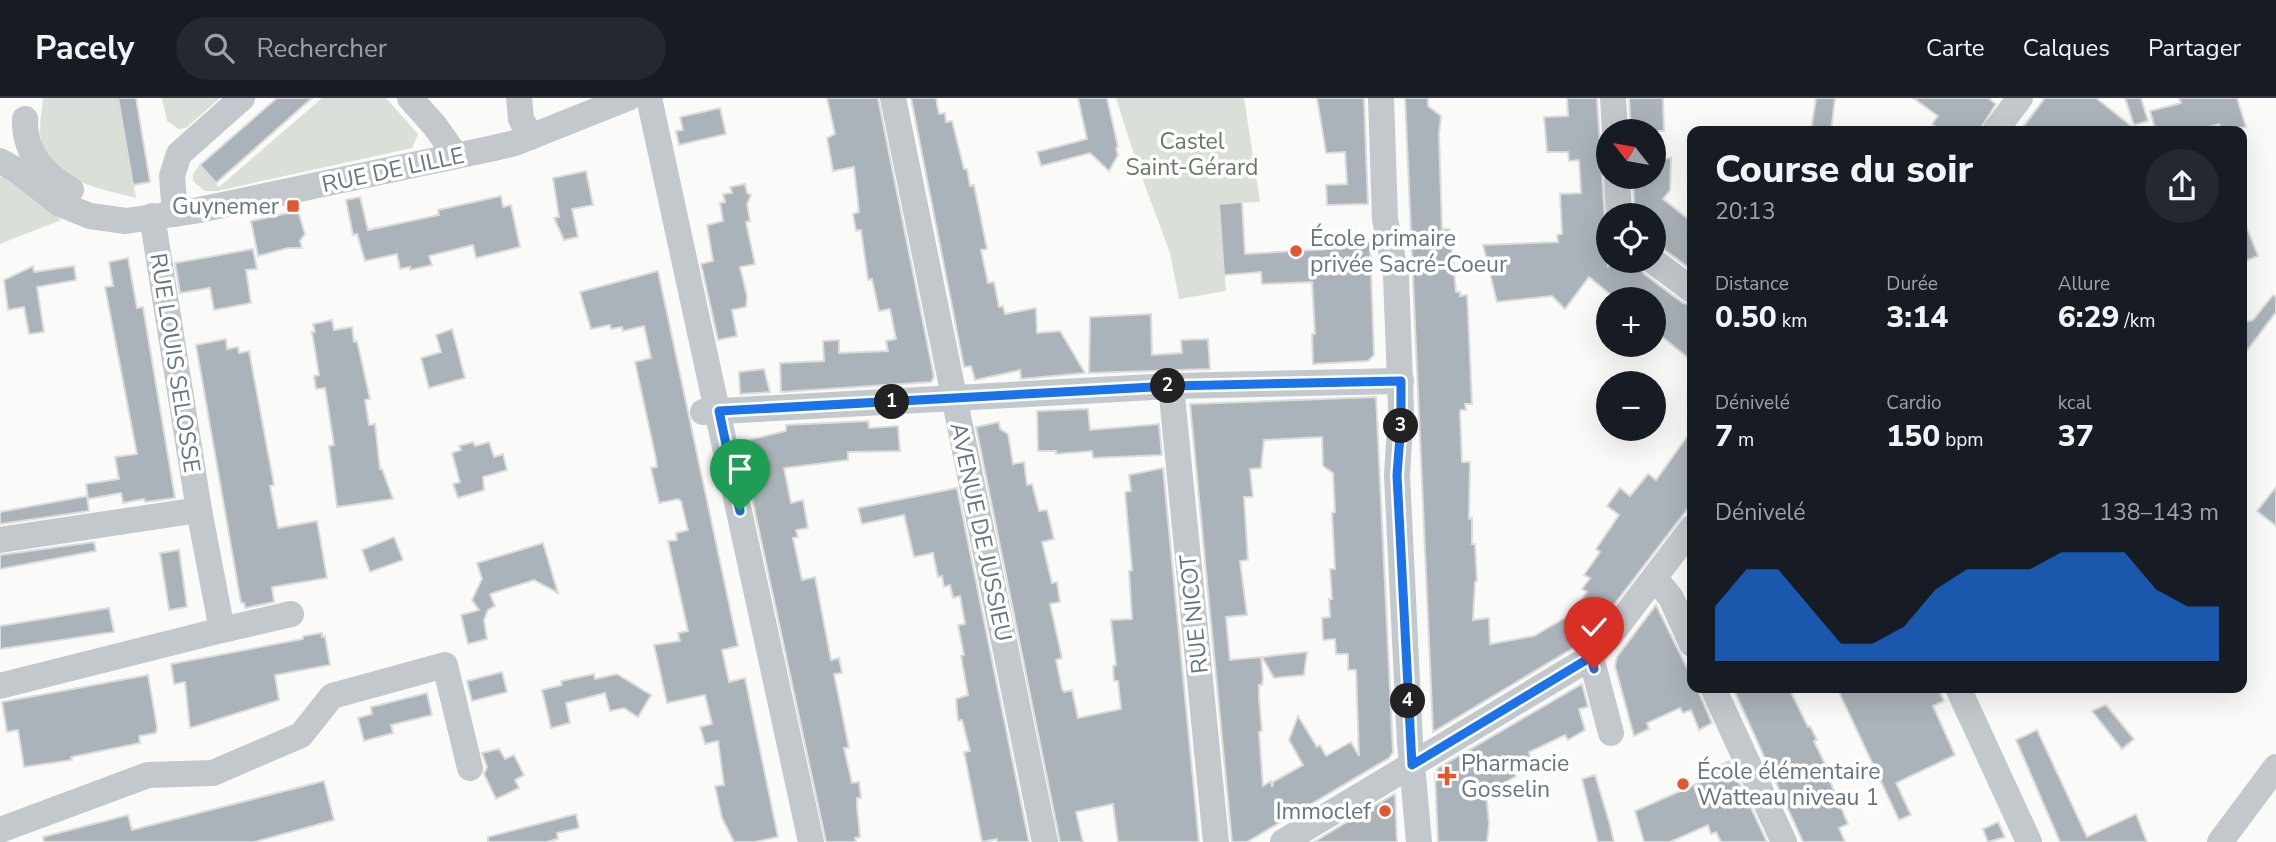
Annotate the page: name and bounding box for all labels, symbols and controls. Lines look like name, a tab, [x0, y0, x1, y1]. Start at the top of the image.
search box	[176, 17, 666, 80]
text: Pacely	[35, 26, 134, 71]
icon: search	[200, 29, 238, 67]
text: Rechercher	[256, 31, 387, 66]
text: Carte	[1926, 32, 1985, 64]
text: Calques	[2023, 32, 2110, 64]
text: Partager	[2148, 32, 2241, 64]
north arrow	[1596, 119, 1666, 189]
map controls	[1596, 119, 1666, 441]
park label: Castel Saint-Gérard	[1125, 126, 1259, 183]
street label: RUE DE LILLE	[319, 140, 467, 200]
text: Course du soir	[1715, 144, 1973, 195]
button: share	[2145, 149, 2219, 223]
place label: Guynemer	[172, 191, 280, 222]
text: 20:13	[1715, 196, 1775, 227]
marker: Guynemer	[285, 198, 301, 214]
button: locate	[1596, 203, 1666, 273]
place label: École primaire privée Sacré-Coeur	[1310, 223, 1508, 280]
marker: École primaire privée Sacré-Coeur	[1288, 243, 1304, 259]
street label: RUE LOUIS SELOSSE	[142, 251, 208, 475]
text: Distance	[1715, 271, 1789, 297]
text: Durée	[1886, 271, 1938, 297]
text: Allure	[2058, 271, 2110, 297]
button: +	[1596, 287, 1666, 357]
text: 0.50	[1715, 297, 1777, 338]
text: 3:14	[1886, 297, 1948, 338]
text: 6:29	[2058, 297, 2119, 338]
text: km	[1777, 308, 1807, 334]
text: /km	[2119, 308, 2155, 334]
pin: 2	[1150, 368, 1186, 404]
button: −	[1596, 371, 1666, 441]
text: 2	[1162, 372, 1173, 398]
pin: 1	[874, 384, 910, 420]
text: 1	[886, 388, 897, 414]
text: Dénivelé	[1715, 390, 1790, 416]
text: Cardio	[1886, 390, 1942, 416]
text: kcal	[2058, 390, 2091, 416]
pin: 3	[1384, 408, 1418, 444]
text: 3	[1395, 412, 1406, 438]
text: 7	[1715, 416, 1733, 457]
text: 150	[1886, 416, 1940, 457]
text: 37	[2058, 416, 2094, 457]
street label: AVENUE DE JUSSIEU	[943, 420, 1019, 644]
text: m	[1733, 427, 1754, 453]
text: bpm	[1940, 427, 1984, 453]
pin	[710, 439, 770, 511]
icon: arrive	[721, 450, 759, 488]
text: Dénivelé	[1715, 497, 1806, 528]
text: 138–143 m	[2099, 497, 2219, 528]
street label: RUE NICOT	[1172, 553, 1216, 675]
pin	[1564, 597, 1624, 669]
icon: check	[1575, 608, 1613, 646]
pin: 4	[1390, 684, 1426, 718]
text: 4	[1402, 687, 1413, 713]
place label: Pharmacie Gosselin	[1461, 748, 1569, 805]
place label: École élémentaire Watteau niveau 1	[1697, 756, 1880, 813]
marker: Pharmacie Gosselin	[1439, 768, 1455, 784]
marker: École élémentaire Watteau niveau 1	[1675, 776, 1691, 792]
place label: Immoclef	[1276, 796, 1371, 827]
marker: Immoclef	[1377, 803, 1393, 819]

